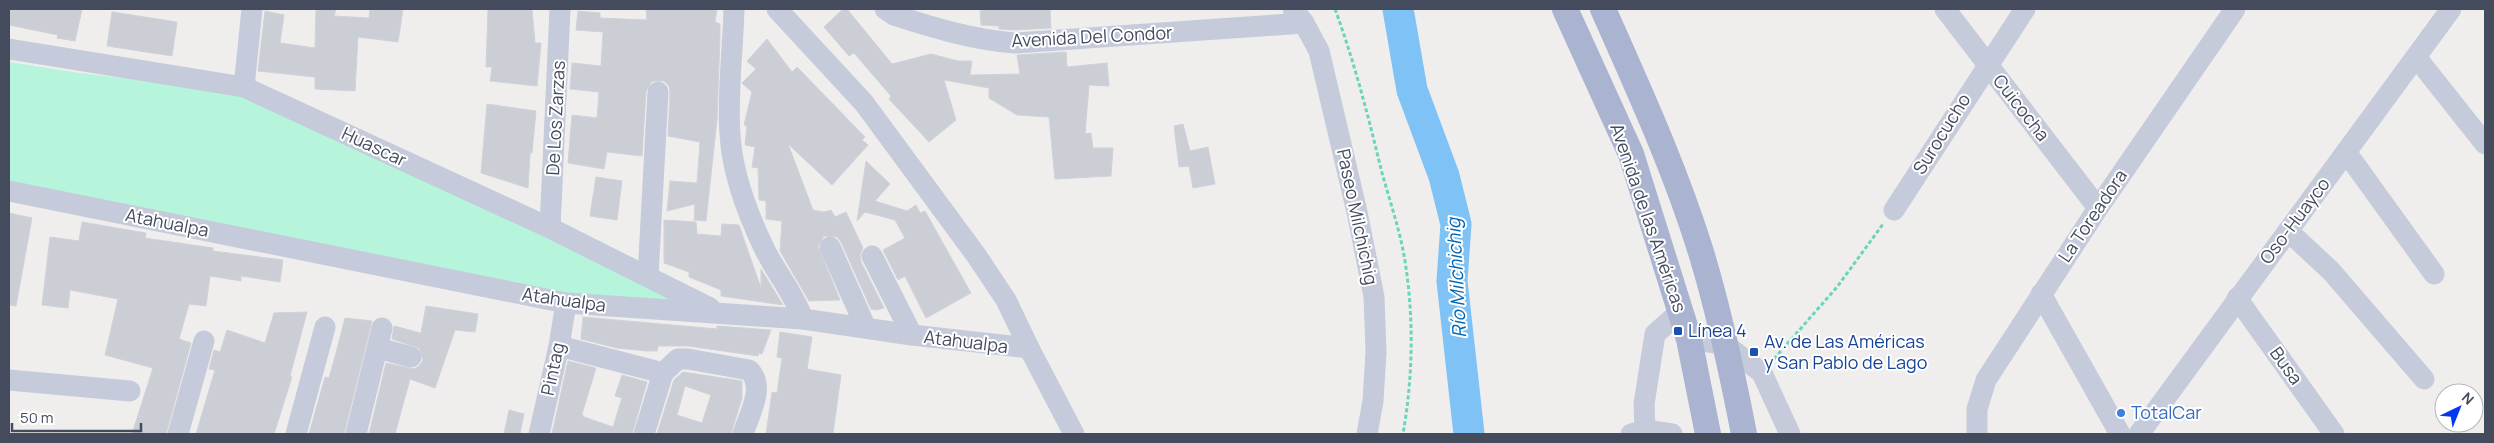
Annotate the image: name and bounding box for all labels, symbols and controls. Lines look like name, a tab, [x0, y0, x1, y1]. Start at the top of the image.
street label: Avenida Del Condor	[1011, 20, 1174, 52]
street label: De Los Zarzas	[540, 60, 570, 176]
street label: Cuicocha	[1988, 69, 2055, 146]
street label: Surocucho	[1907, 89, 1975, 178]
street label: Avenida de las Américas	[1605, 120, 1693, 315]
street label: Huascar	[338, 121, 411, 172]
street label: Paseo Milchichig	[1332, 147, 1384, 287]
street label: La Toreadora	[2052, 164, 2132, 266]
street label: Oso-Huayco	[2254, 172, 2335, 269]
street label: Atahualpa	[123, 202, 211, 242]
water label: Río Milchichig	[1440, 216, 1472, 339]
street label: Atahualpa	[521, 281, 608, 317]
place label: Línea 4	[1688, 318, 1747, 342]
street label: Atahualpa	[923, 324, 1010, 358]
marker: Línea 4	[1672, 325, 1684, 337]
place label: Av. de Las Américas y San Pablo de Lago	[1764, 329, 1927, 374]
street label: Pintag	[535, 340, 569, 398]
street label: Busa	[2265, 342, 2309, 389]
marker: Av. de Las Américas y San Pablo de Lago	[1748, 346, 1760, 358]
north arrow	[2434, 383, 2484, 433]
text: N	[2458, 388, 2478, 409]
scale bar	[12, 400, 141, 432]
place label: TotalCar	[2131, 400, 2202, 424]
text: 50 m	[20, 407, 54, 428]
marker: TotalCar	[2115, 407, 2127, 419]

